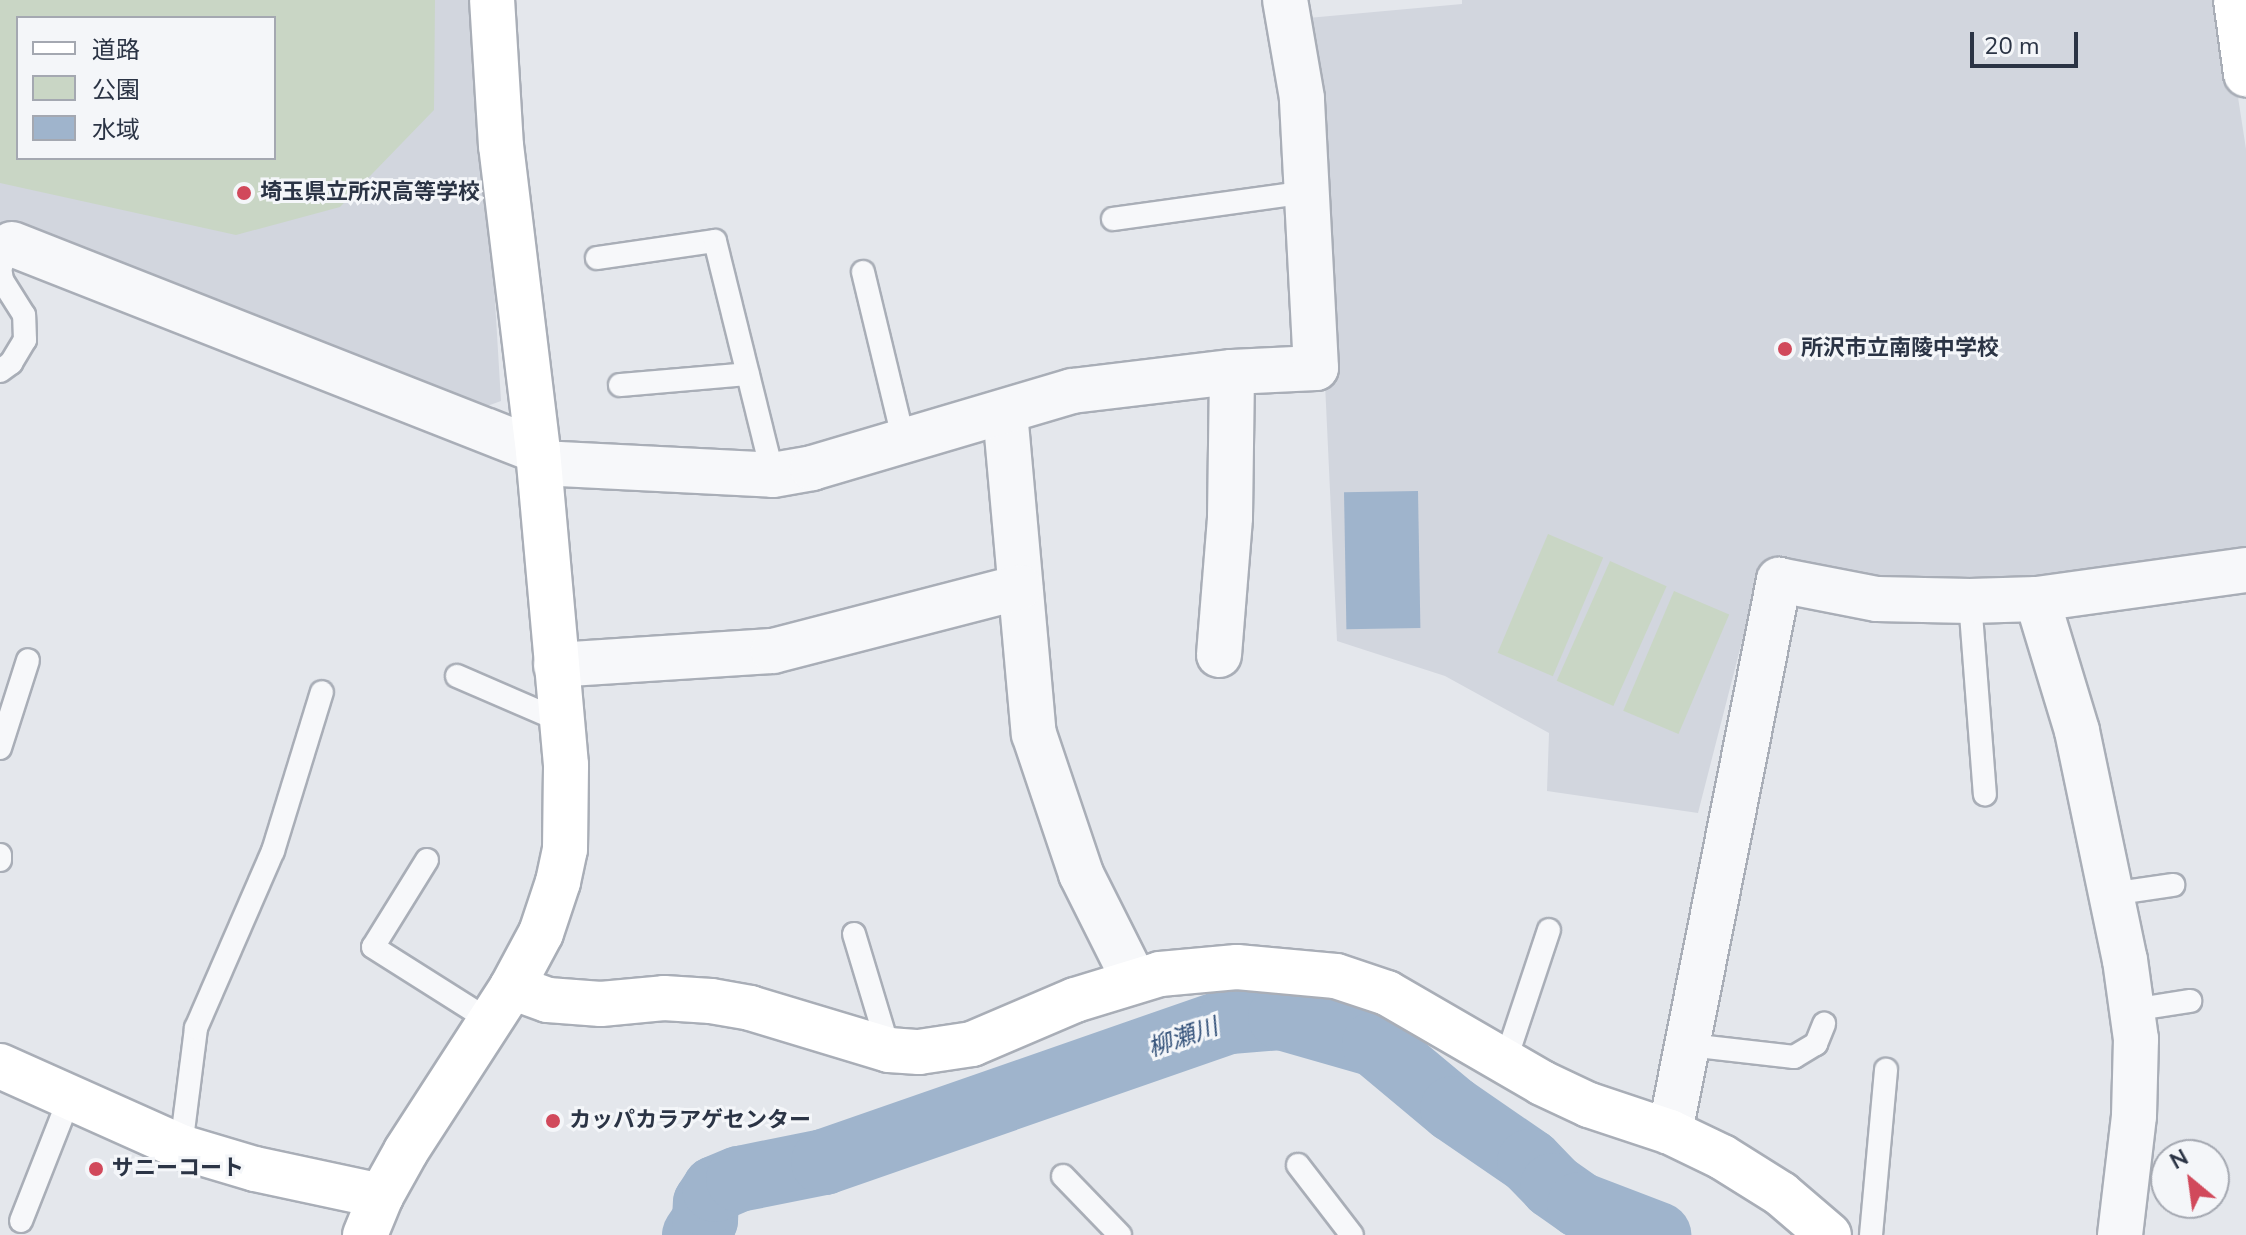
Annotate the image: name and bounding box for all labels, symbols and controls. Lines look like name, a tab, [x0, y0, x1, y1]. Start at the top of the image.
legend	[16, 16, 276, 160]
scale bar	[1974, 16, 2082, 66]
text: 20 m	[1984, 30, 2040, 62]
text: 道路	[92, 34, 140, 66]
text: 公園	[92, 74, 140, 106]
text: 水域	[92, 114, 140, 146]
place label: 埼玉県立所沢高等学校	[260, 180, 480, 206]
marker: 埼玉県立所沢高等学校	[235, 184, 253, 202]
place label: 所沢市立南陵中学校	[1801, 336, 1999, 362]
marker: 所沢市立南陵中学校	[1776, 340, 1794, 358]
water label: 柳瀬川	[1144, 1013, 1222, 1063]
place label: カッパカラアゲセンター	[569, 1108, 811, 1134]
marker: カッパカラアゲセンター	[544, 1112, 562, 1130]
north arrow	[2150, 1139, 2230, 1219]
text: N	[2165, 1143, 2194, 1177]
place label: サニーコート	[112, 1156, 244, 1182]
marker: サニーコート	[87, 1160, 105, 1178]

